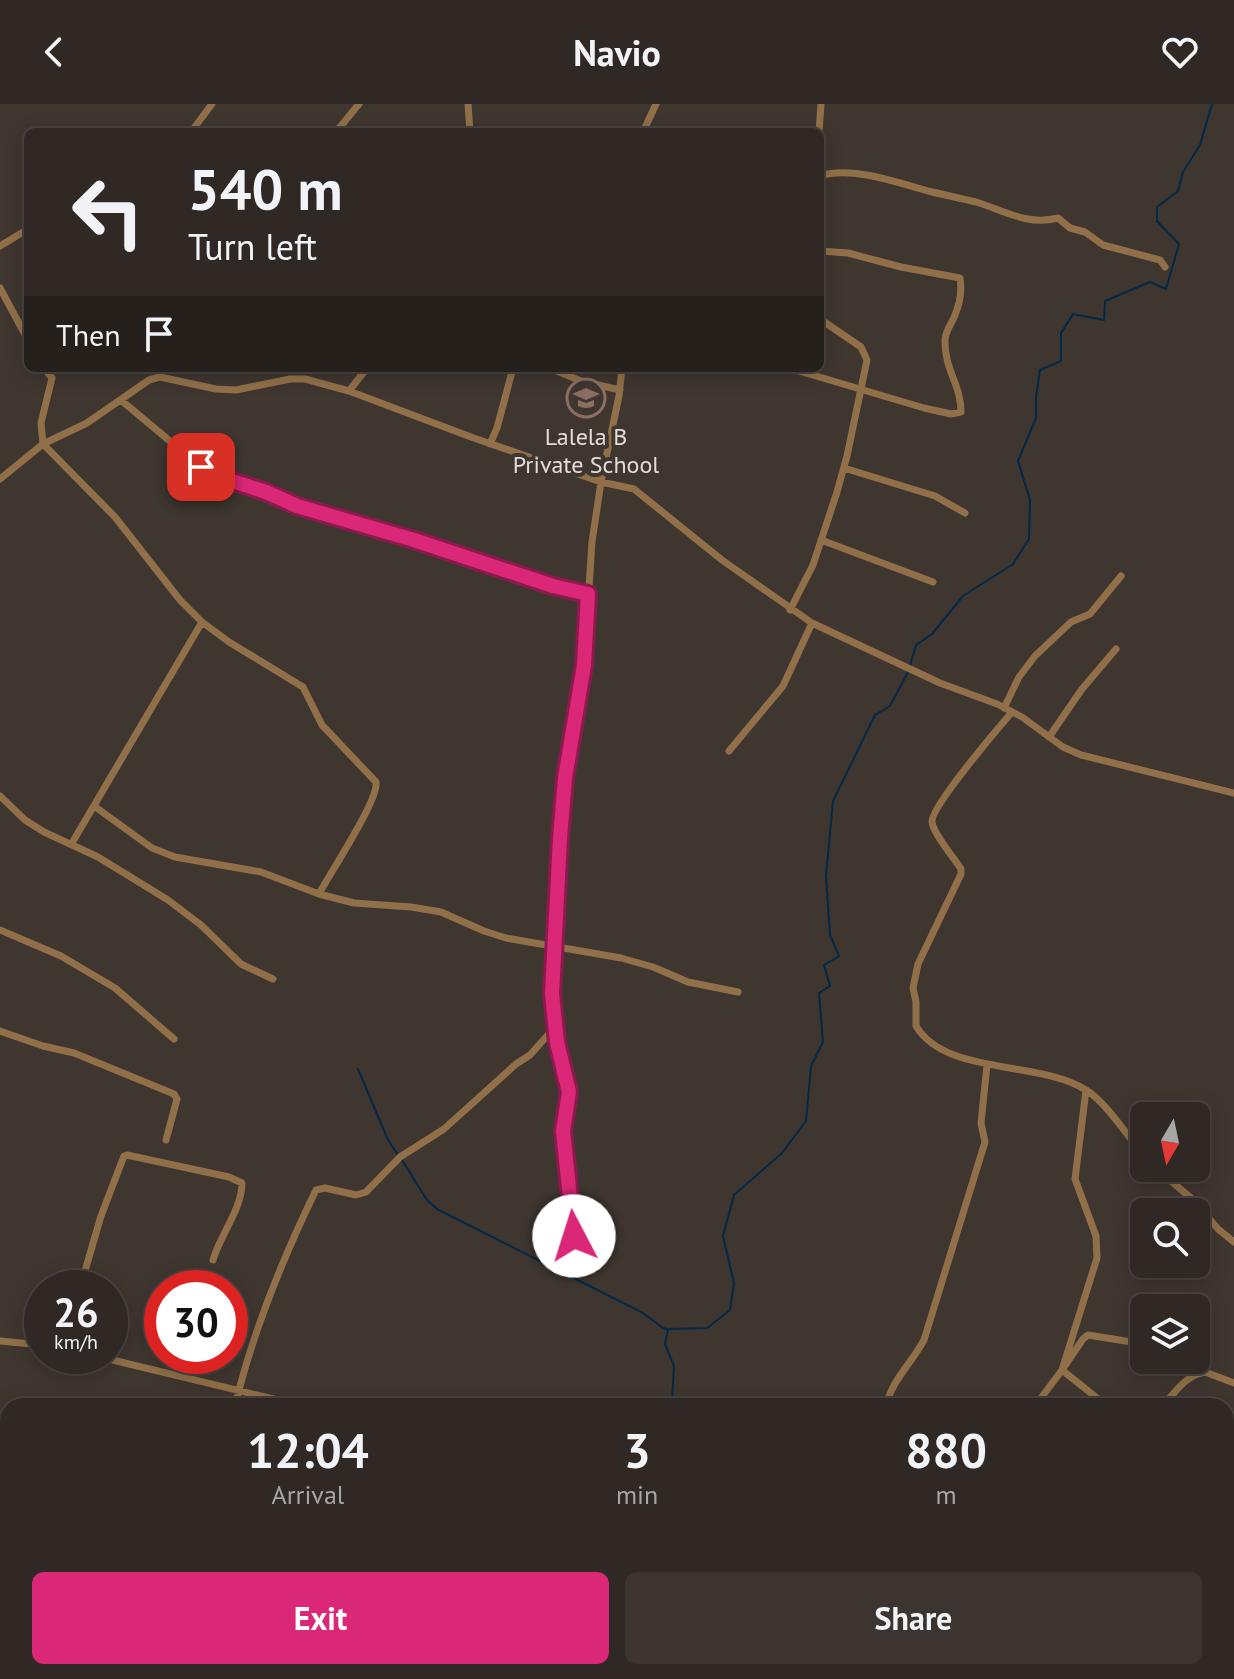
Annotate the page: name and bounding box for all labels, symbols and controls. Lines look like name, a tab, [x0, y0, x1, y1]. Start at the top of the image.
text: Navio	[573, 29, 661, 76]
icon: back	[32, 30, 76, 74]
icon: heart	[1158, 30, 1202, 74]
text: 540 m	[188, 153, 343, 225]
icon: left	[56, 160, 160, 264]
text: Turn left	[188, 223, 317, 270]
icon: arrive	[137, 312, 181, 356]
text: Then	[56, 315, 121, 354]
school or university icon: Lalela B Private School	[565, 377, 607, 419]
place label: Lalela B Private School	[513, 421, 659, 480]
pin	[167, 433, 235, 501]
icon: arrive	[179, 445, 223, 489]
north arrow	[1130, 1102, 1210, 1182]
map controls	[1130, 1102, 1210, 1374]
position arrow	[532, 1194, 616, 1278]
button: search	[1130, 1198, 1210, 1278]
speed limit sign: 30	[144, 1270, 248, 1374]
text: 26	[53, 1286, 99, 1338]
button: layers	[1130, 1294, 1210, 1374]
text: km/h	[54, 1329, 98, 1355]
text: 12:04	[247, 1419, 369, 1481]
text: 3	[623, 1419, 651, 1481]
text: 880	[905, 1419, 987, 1481]
text: Arrival	[272, 1478, 344, 1511]
text: min	[616, 1478, 658, 1511]
text: m	[936, 1478, 957, 1511]
button: Exit	[32, 1572, 609, 1664]
button: Share	[625, 1572, 1202, 1664]

